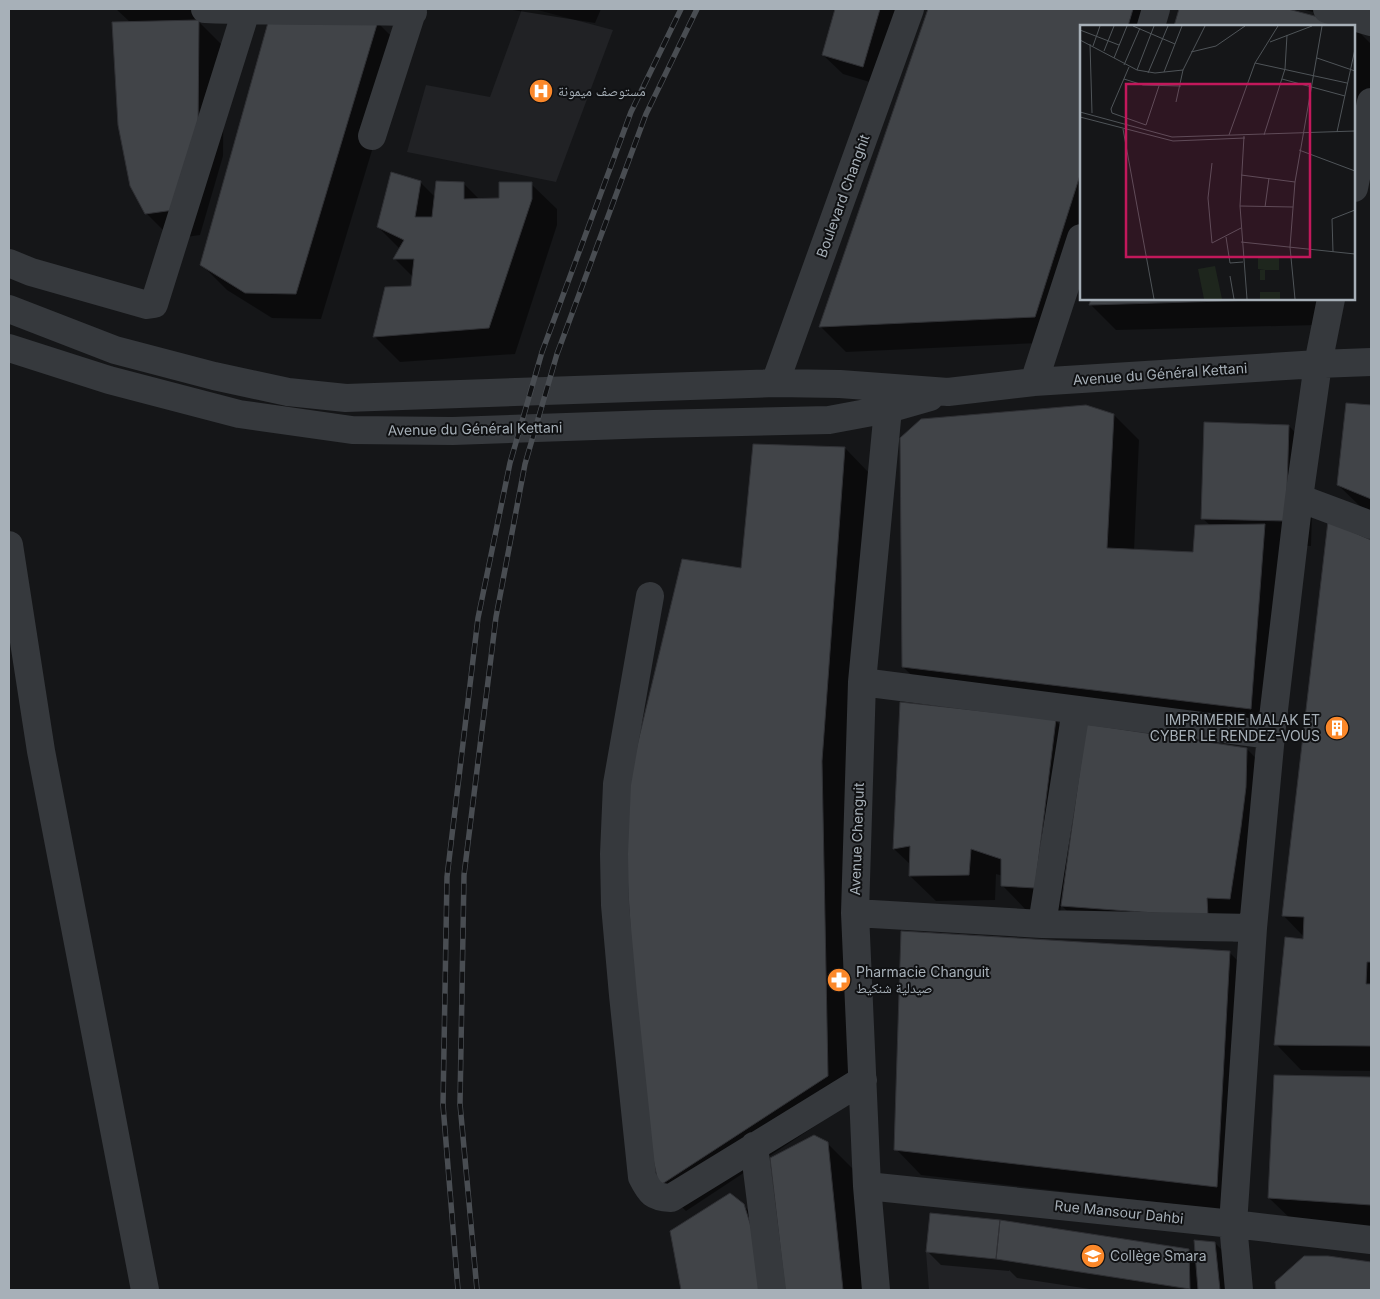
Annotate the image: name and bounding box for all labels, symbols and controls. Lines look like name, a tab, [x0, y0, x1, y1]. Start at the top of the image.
inset map	[1080, 25, 1355, 300]
hospital icon: مستوصف ميمونة	[528, 78, 554, 104]
place label: مستوصف ميمونة	[558, 82, 646, 100]
street label: Boulevard Changhit	[812, 132, 873, 260]
street label: Avenue du Général Kettani	[1072, 359, 1248, 388]
street label: Avenue du Général Kettani	[387, 418, 563, 439]
place label: IMPRIMERIE MALAK ET CYBER LE RENDEZ-VOUS	[1150, 711, 1320, 744]
building icon: IMPRIMERIE MALAK ET CYBER LE RENDEZ-VOUS	[1324, 715, 1350, 741]
street label: Avenue Chenguit	[846, 782, 867, 896]
place label: Pharmacie Changuit صيدلية شنكيط	[856, 963, 990, 996]
pharmacy icon: Pharmacie Changuit صيدلية شنكيط	[826, 967, 852, 993]
street label: Rue Mansour Dahbi	[1054, 1196, 1184, 1227]
school or university icon: Collège Smara	[1080, 1243, 1106, 1269]
place label: Collège Smara	[1110, 1247, 1207, 1264]

